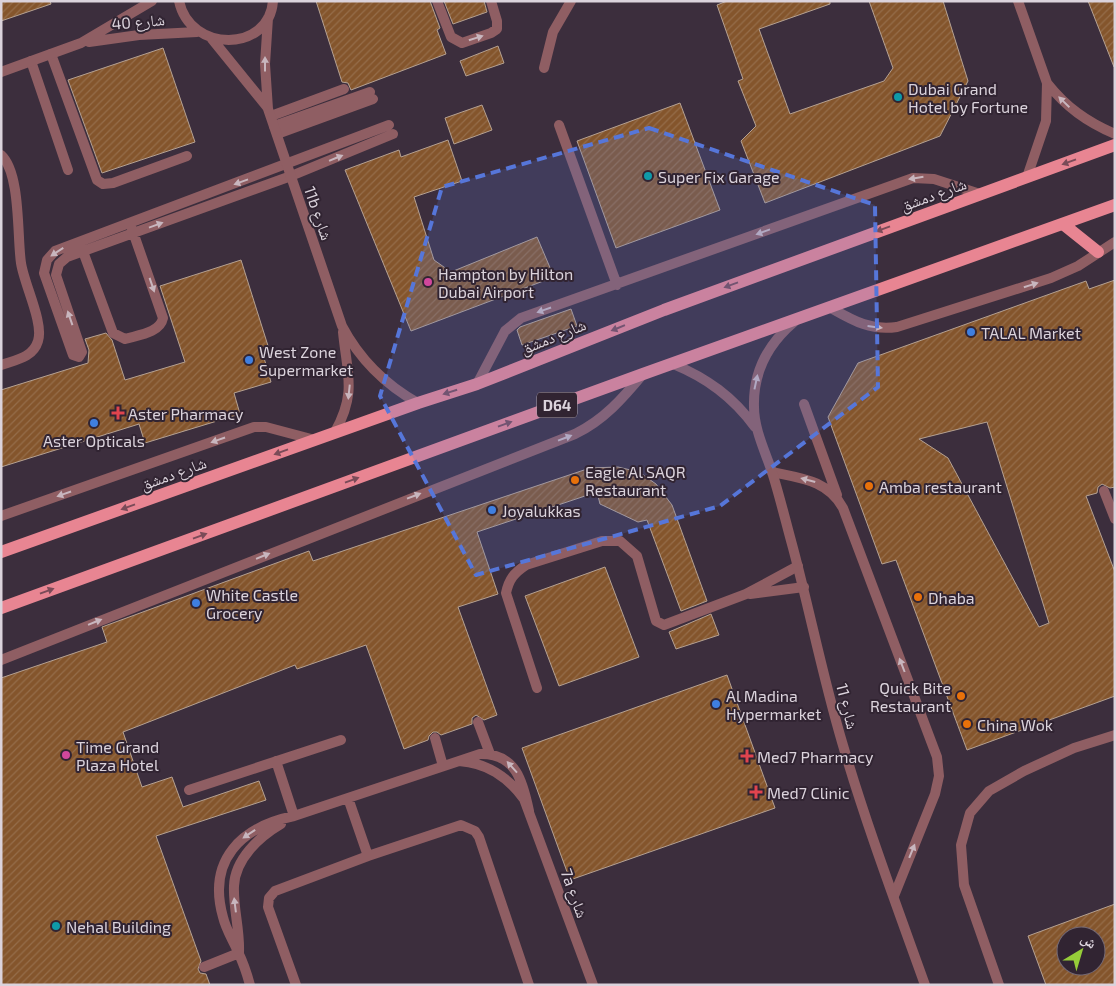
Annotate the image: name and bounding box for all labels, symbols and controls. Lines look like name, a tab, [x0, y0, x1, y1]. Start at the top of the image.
street label: شارع 40	[111, 9, 166, 35]
one-way arrow	[469, 34, 484, 41]
one-way arrow	[261, 55, 269, 71]
place label: Dubai Grand Hotel by Fortune	[908, 79, 1028, 116]
marker: Dubai Grand Hotel by Fortune	[892, 91, 904, 103]
one-way arrow	[1058, 96, 1070, 108]
one-way arrow	[329, 153, 343, 161]
one-way arrow	[1061, 158, 1076, 166]
place label: Super Fix Garage	[658, 167, 780, 186]
marker: Super Fix Garage	[642, 170, 654, 182]
street label: شارع دمشق	[897, 173, 969, 217]
one-way arrow	[908, 175, 924, 183]
one-way arrow	[233, 178, 248, 186]
street label: 11b شارع	[299, 183, 337, 243]
one-way arrow	[149, 221, 164, 229]
one-way arrow	[876, 226, 891, 233]
one-way arrow	[755, 228, 770, 236]
one-way arrow	[50, 247, 63, 256]
place label: Hampton by Hilton Dubai Airport	[438, 264, 573, 301]
marker: Hampton by Hilton Dubai Airport	[422, 276, 434, 288]
one-way arrow	[149, 278, 156, 293]
one-way arrow	[1024, 280, 1039, 288]
one-way arrow	[723, 281, 738, 289]
one-way arrow	[537, 307, 552, 315]
one-way arrow	[66, 311, 73, 326]
street label: شارع دمشق	[518, 314, 589, 360]
one-way arrow	[868, 323, 884, 331]
place label: TALAL Market	[981, 323, 1081, 342]
one-way arrow	[611, 324, 626, 332]
marker: TALAL Market	[965, 326, 977, 338]
place label: West Zone Supermarket	[259, 342, 353, 379]
marker: West Zone Supermarket	[243, 354, 255, 366]
one-way arrow	[752, 374, 760, 389]
one-way arrow	[345, 384, 353, 400]
one-way arrow	[443, 389, 458, 397]
road number: D64	[537, 392, 577, 418]
place label: Aster Pharmacy	[128, 404, 244, 423]
marker: Aster Pharmacy	[112, 407, 124, 419]
marker: Aster Opticals	[88, 417, 100, 429]
one-way arrow	[498, 420, 513, 428]
place label: Aster Opticals	[43, 431, 145, 450]
one-way arrow	[558, 434, 573, 441]
one-way arrow	[210, 437, 225, 444]
one-way arrow	[273, 449, 288, 456]
street label: شارع دمشق	[137, 452, 209, 496]
place label: Eagle Al SAQR Restaurant	[585, 462, 686, 499]
marker: Eagle Al SAQR Restaurant	[569, 474, 581, 486]
one-way arrow	[345, 476, 360, 483]
one-way arrow	[800, 476, 815, 484]
place label: Amba restaurant	[879, 477, 1002, 496]
marker: Amba restaurant	[863, 480, 875, 492]
one-way arrow	[57, 491, 72, 498]
one-way arrow	[407, 492, 421, 500]
place label: Joyalukkas	[502, 501, 581, 520]
one-way arrow	[120, 504, 135, 511]
marker: Joyalukkas	[486, 504, 498, 516]
one-way arrow	[192, 532, 207, 539]
one-way arrow	[256, 552, 271, 560]
place label: White Castle Grocery	[206, 585, 298, 622]
one-way arrow	[40, 587, 55, 595]
place label: Dhaba	[928, 588, 975, 607]
marker: Dhaba	[912, 591, 924, 603]
marker: White Castle Grocery	[190, 597, 202, 609]
one-way arrow	[88, 618, 103, 626]
one-way arrow	[898, 657, 906, 672]
place label: Quick Bite Restaurant	[870, 678, 951, 715]
street label: شارع 11	[831, 681, 863, 731]
place label: Al Madina Hypermarket	[726, 686, 821, 723]
marker: Quick Bite Restaurant	[955, 690, 967, 702]
marker: Al Madina Hypermarket	[710, 698, 722, 710]
place label: China Wok	[977, 715, 1053, 734]
marker: China Wok	[961, 718, 973, 730]
place label: Time Grand Plaza Hotel	[76, 737, 159, 774]
place label: Med7 Pharmacy	[757, 747, 874, 766]
marker: Time Grand Plaza Hotel	[60, 749, 72, 761]
marker: Med7 Pharmacy	[741, 750, 753, 762]
one-way arrow	[506, 760, 517, 773]
place label: Med7 Clinic	[767, 783, 850, 802]
marker: Med7 Clinic	[749, 785, 763, 799]
one-way arrow	[242, 829, 256, 839]
one-way arrow	[908, 843, 916, 858]
street label: 7a شارع	[555, 866, 593, 921]
one-way arrow	[231, 896, 239, 912]
place label: Nehal Building	[66, 917, 171, 936]
marker: Nehal Building	[50, 920, 62, 932]
north arrow	[1056, 926, 1106, 976]
text: ش	[1078, 929, 1101, 953]

